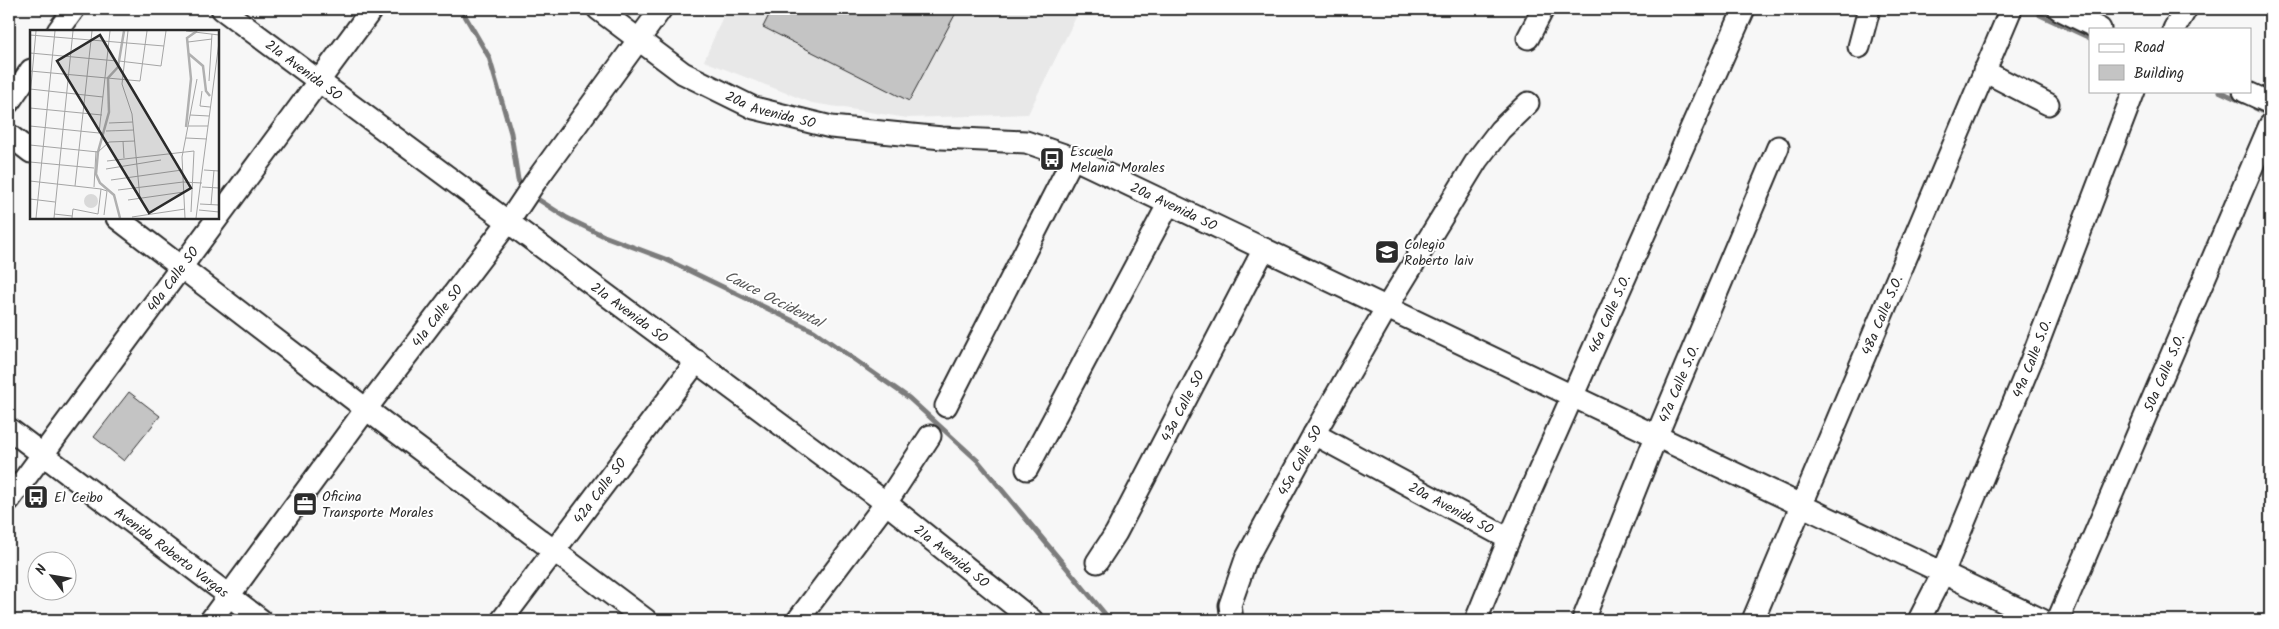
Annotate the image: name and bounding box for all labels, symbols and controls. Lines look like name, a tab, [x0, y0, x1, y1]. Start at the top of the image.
legend	[2089, 28, 2252, 92]
inset map	[30, 30, 219, 219]
street label: 21a Avenida SO	[260, 35, 347, 107]
text: Road	[2134, 36, 2165, 60]
text: Building	[2134, 62, 2184, 86]
street label: 20a Avenida SO	[721, 85, 818, 135]
place label: Escuela Melania Morales	[1070, 141, 1165, 179]
bus stop icon: Escuela Melania Morales	[1039, 146, 1065, 172]
street label: 20a Avenida SO	[1126, 177, 1221, 237]
place label: Colegio Roberto laiv	[1404, 234, 1474, 272]
school or university icon: Colegio Roberto laiv	[1374, 239, 1400, 265]
street label: 40a Calle SO	[142, 242, 205, 317]
water label: Cauce Occidental	[720, 265, 830, 337]
street label: 46a Calle S.O.	[1583, 271, 1637, 357]
street label: 48a Calle S.O.	[1856, 272, 1909, 359]
street label: 21a Avenida SO	[586, 277, 673, 349]
street label: 41a Calle SO	[407, 280, 469, 352]
street label: 49a Calle S.O.	[2007, 316, 2058, 402]
street label: 50a Calle S.O.	[2138, 331, 2191, 416]
street label: 47a Calle S.O.	[1653, 341, 1706, 426]
street label: 43a Calle SO	[1155, 366, 1211, 446]
street label: 45a Calle SO	[1272, 421, 1329, 500]
street label: 42a Calle SO	[568, 453, 633, 529]
street label: 20a Avenida SO	[1404, 477, 1498, 541]
bus stop icon: El Ceibo	[23, 484, 49, 510]
place label: Oficina Transporte Morales	[322, 486, 433, 524]
place label: El Ceibo	[54, 487, 103, 509]
office icon: Oficina Transporte Morales	[292, 491, 318, 517]
street label: Avenida Roberto Vargas	[109, 502, 233, 604]
street label: 21a Avenida SO	[909, 519, 994, 594]
north arrow	[28, 552, 78, 602]
text: N	[30, 560, 54, 579]

